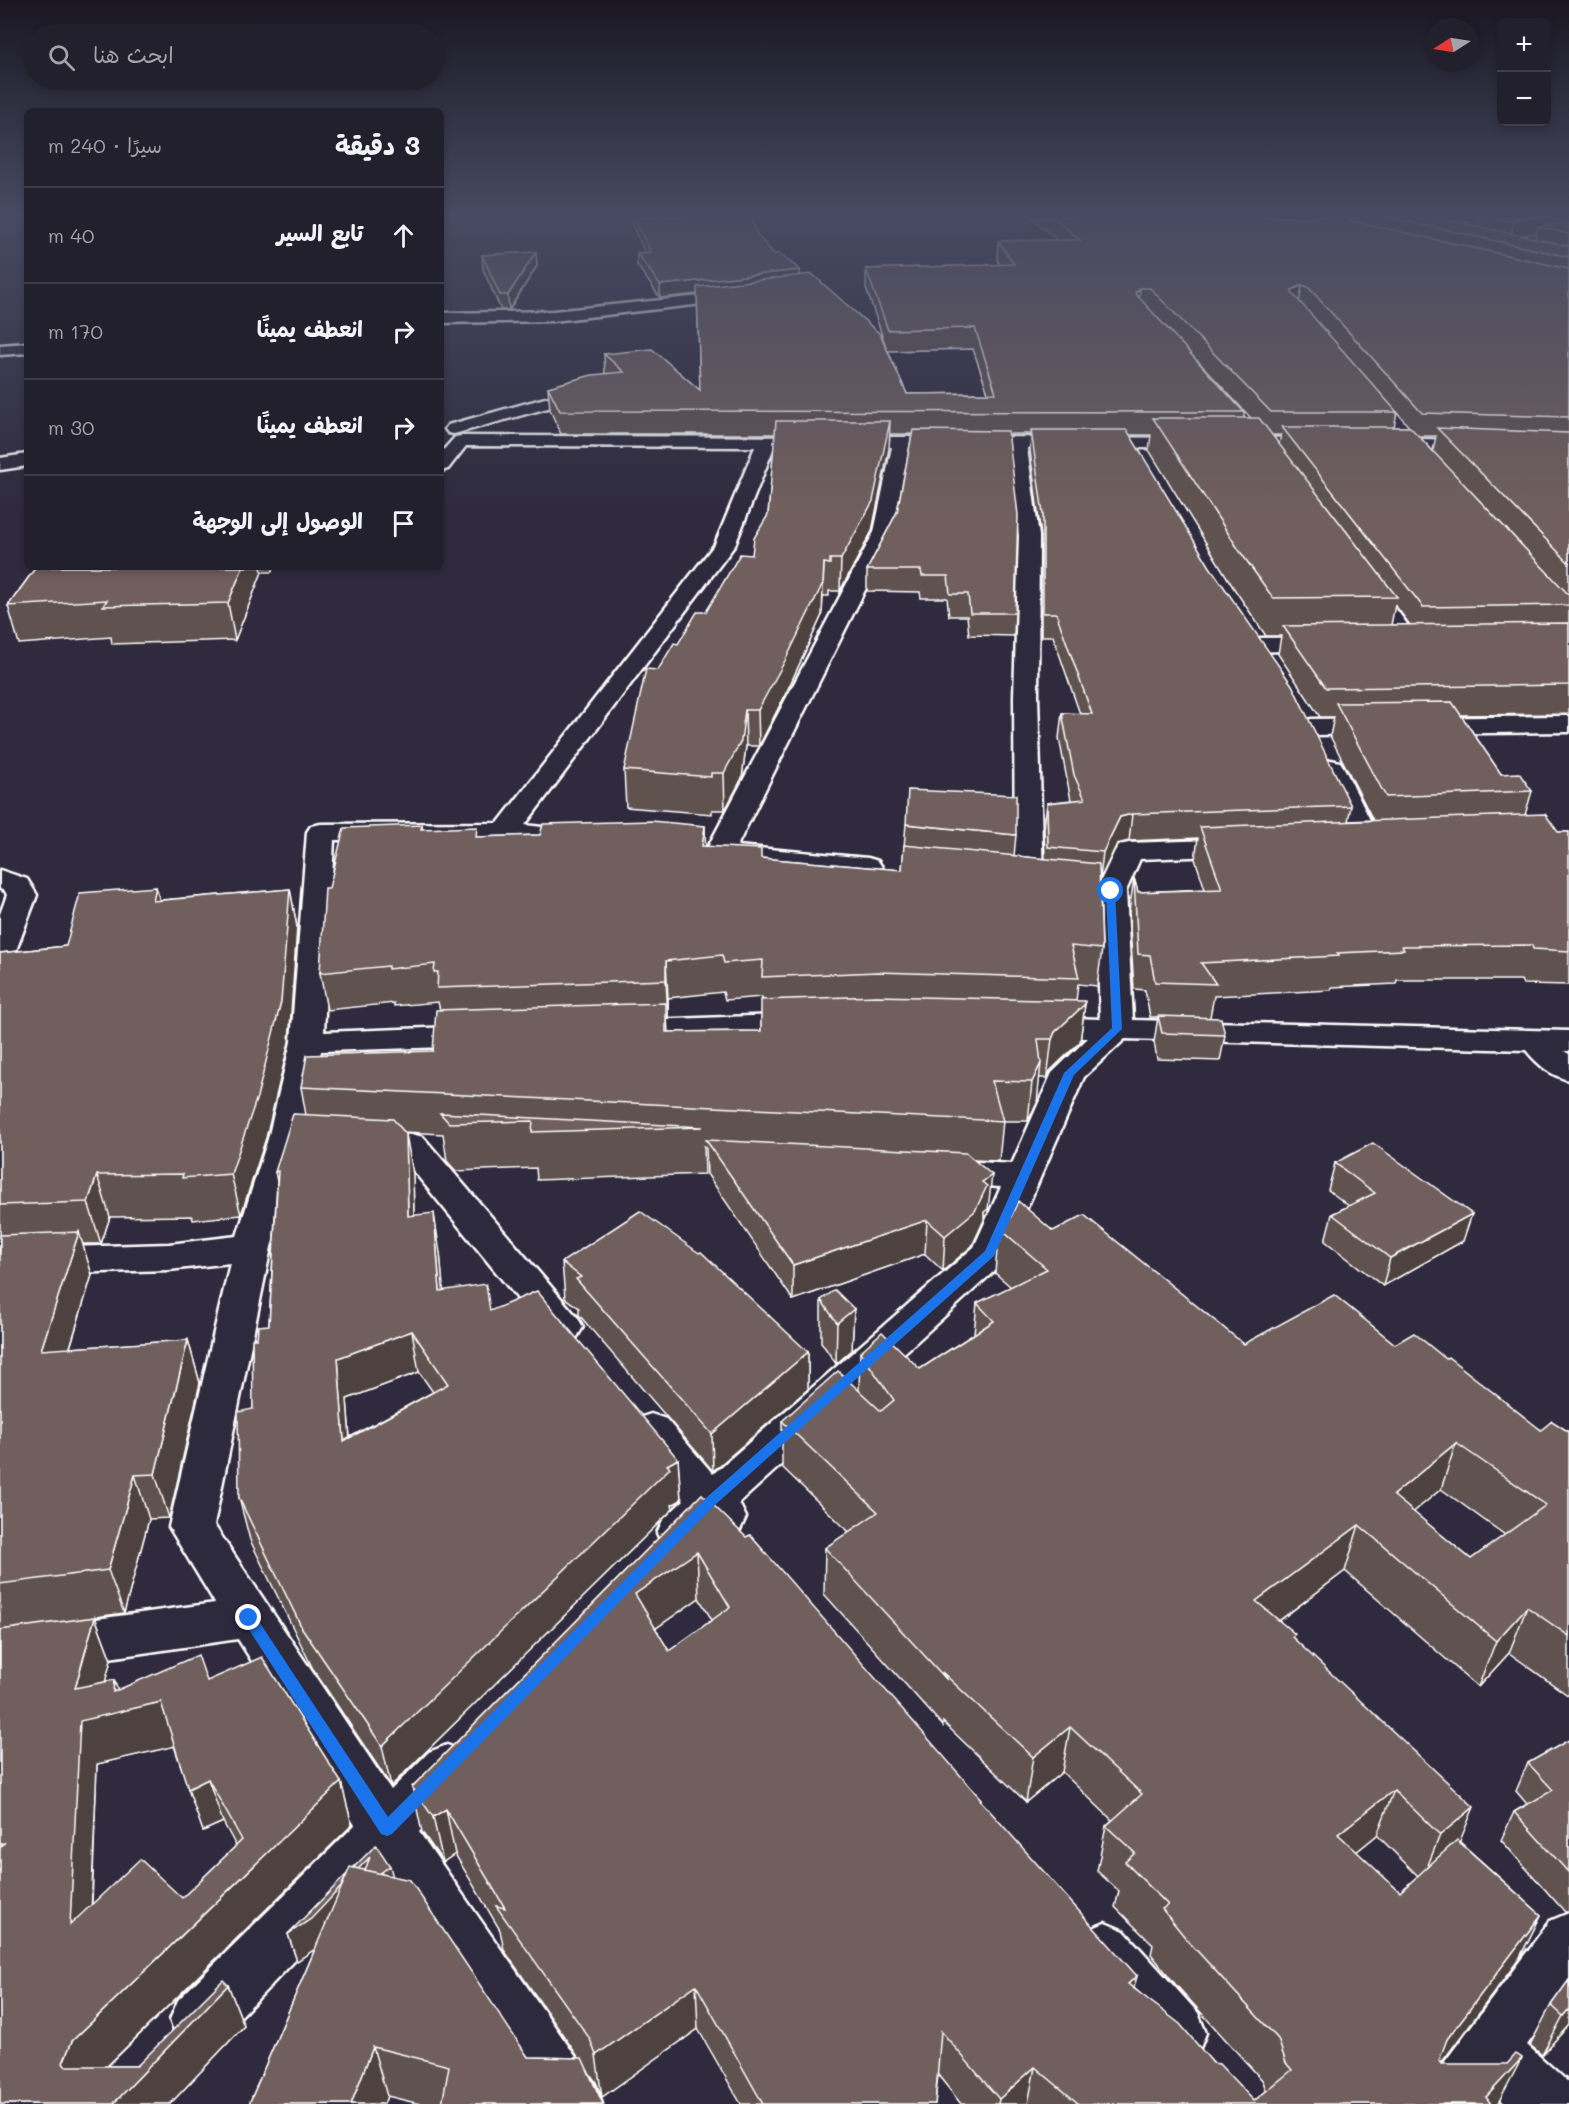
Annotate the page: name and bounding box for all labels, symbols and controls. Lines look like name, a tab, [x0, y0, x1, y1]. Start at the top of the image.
north arrow	[1425, 18, 1479, 72]
map controls	[1497, 18, 1551, 126]
button: +	[1497, 18, 1551, 72]
search box	[24, 24, 444, 90]
text: ابحث هنا	[93, 40, 174, 69]
icon: search	[45, 41, 78, 74]
button: −	[1497, 72, 1551, 126]
text: 3 دقيقة	[335, 128, 420, 162]
text: سيرًا · 240 m	[48, 132, 162, 158]
text: تابع السير	[277, 218, 363, 247]
icon: ahead	[387, 219, 420, 252]
text: 40 m	[48, 222, 94, 248]
text: انعطف يمينًا	[257, 314, 363, 343]
icon: right	[387, 315, 420, 348]
text: 170 m	[48, 318, 103, 344]
text: انعطف يمينًا	[257, 410, 363, 439]
icon: right	[387, 411, 420, 444]
text: 30 m	[48, 414, 94, 440]
text: الوصول إلى الوجهة	[192, 506, 363, 535]
icon: arrive	[387, 507, 420, 540]
route start	[1097, 877, 1123, 903]
route end	[235, 1604, 261, 1630]

